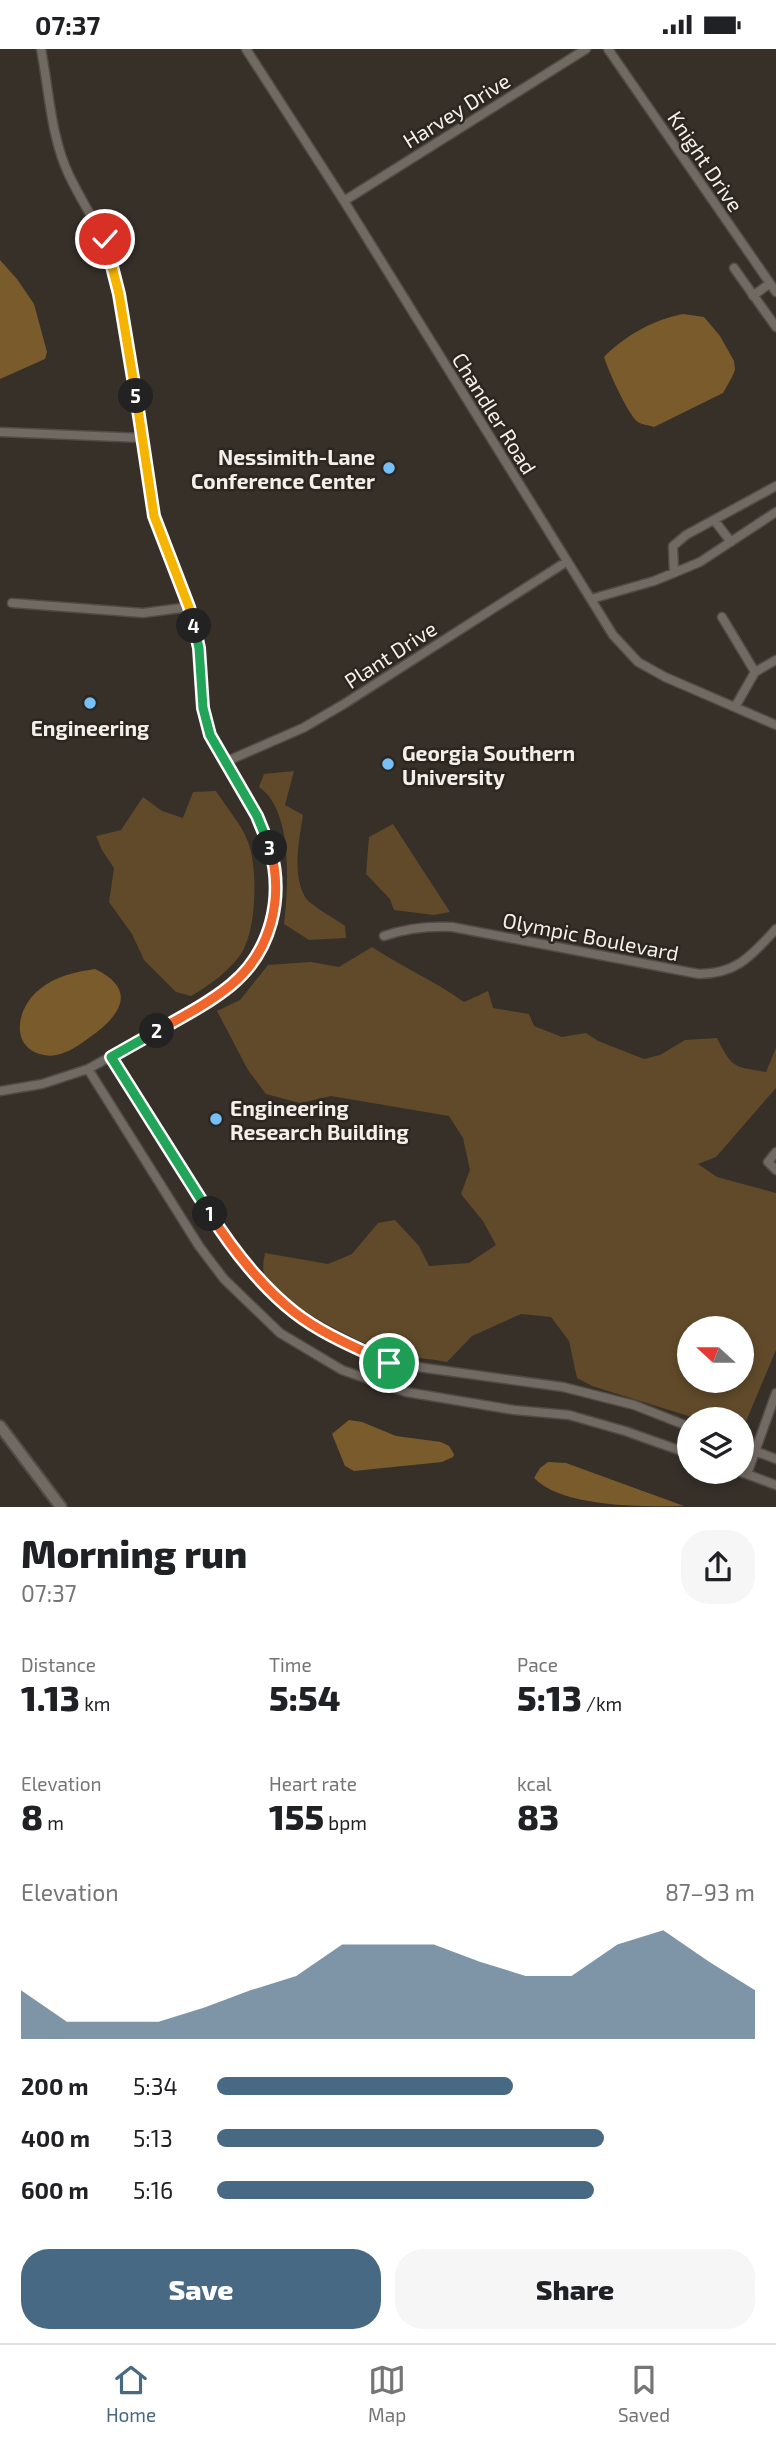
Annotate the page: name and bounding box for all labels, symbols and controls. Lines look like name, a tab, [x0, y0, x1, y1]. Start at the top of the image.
text: 07:37	[35, 9, 100, 40]
street label: Harvey Drive	[398, 67, 514, 153]
street label: Knight Drive	[663, 106, 749, 216]
pin	[75, 209, 135, 269]
icon: check	[86, 220, 124, 258]
street label: Chandler Road	[448, 348, 542, 478]
pin: 5	[118, 379, 154, 413]
text: 5	[130, 384, 141, 407]
place label: Nessimith-Lane Conference Center	[191, 444, 375, 493]
marker: Nessimith-Lane Conference Center	[381, 460, 397, 476]
pin: 4	[176, 609, 212, 643]
text: 4	[187, 614, 200, 637]
street label: Plant Drive	[339, 615, 441, 693]
marker: Engineering	[82, 695, 98, 711]
place label: Engineering	[31, 715, 149, 740]
place label: Georgia Southern University	[402, 740, 575, 790]
marker: Georgia Southern University	[380, 756, 396, 772]
pin: 3	[252, 831, 288, 865]
text: 3	[264, 836, 275, 859]
street label: Olympic Boulevard	[501, 907, 681, 965]
pin: 2	[140, 1013, 174, 1049]
text: 2	[151, 1019, 162, 1042]
place label: Engineering Research Building	[230, 1095, 409, 1144]
marker: Engineering Research Building	[208, 1111, 224, 1127]
pin: 1	[192, 1197, 228, 1231]
text: 1	[205, 1202, 214, 1225]
north arrow	[677, 1316, 754, 1393]
map controls	[677, 1316, 754, 1484]
pin	[359, 1333, 419, 1393]
icon: arrive	[370, 1344, 408, 1382]
button: layers	[677, 1407, 754, 1484]
text: Morning run	[21, 1530, 247, 1576]
button: share	[681, 1530, 755, 1604]
text: 07:37	[21, 1579, 77, 1607]
text: Distance	[21, 1653, 96, 1676]
text: Time	[269, 1653, 312, 1676]
text: Pace	[517, 1653, 558, 1676]
text: 1.13	[21, 1676, 80, 1718]
text: 5:54	[269, 1676, 340, 1718]
text: 5:13	[517, 1676, 582, 1718]
text: km	[80, 1692, 110, 1715]
text: /km	[582, 1692, 622, 1715]
text: Elevation	[21, 1772, 102, 1795]
text: Heart rate	[269, 1772, 357, 1795]
text: kcal	[517, 1772, 552, 1795]
text: 8	[21, 1795, 43, 1837]
text: 155	[269, 1795, 324, 1837]
text: 83	[517, 1795, 559, 1837]
text: m	[43, 1811, 64, 1834]
text: bpm	[324, 1811, 367, 1834]
text: Elevation	[21, 1878, 119, 1906]
text: 87–93 m	[665, 1878, 755, 1906]
text: 200 m	[21, 2072, 89, 2100]
text: 5:34	[133, 2072, 178, 2100]
text: 400 m	[21, 2124, 90, 2152]
text: 5:13	[133, 2124, 173, 2152]
text: 600 m	[21, 2176, 89, 2204]
text: 5:16	[133, 2176, 173, 2204]
button: Save	[21, 2249, 381, 2329]
button: Share	[395, 2249, 755, 2329]
tab: Home	[106, 2361, 156, 2426]
tab: Map	[368, 2361, 406, 2426]
tab: Saved	[618, 2361, 670, 2426]

